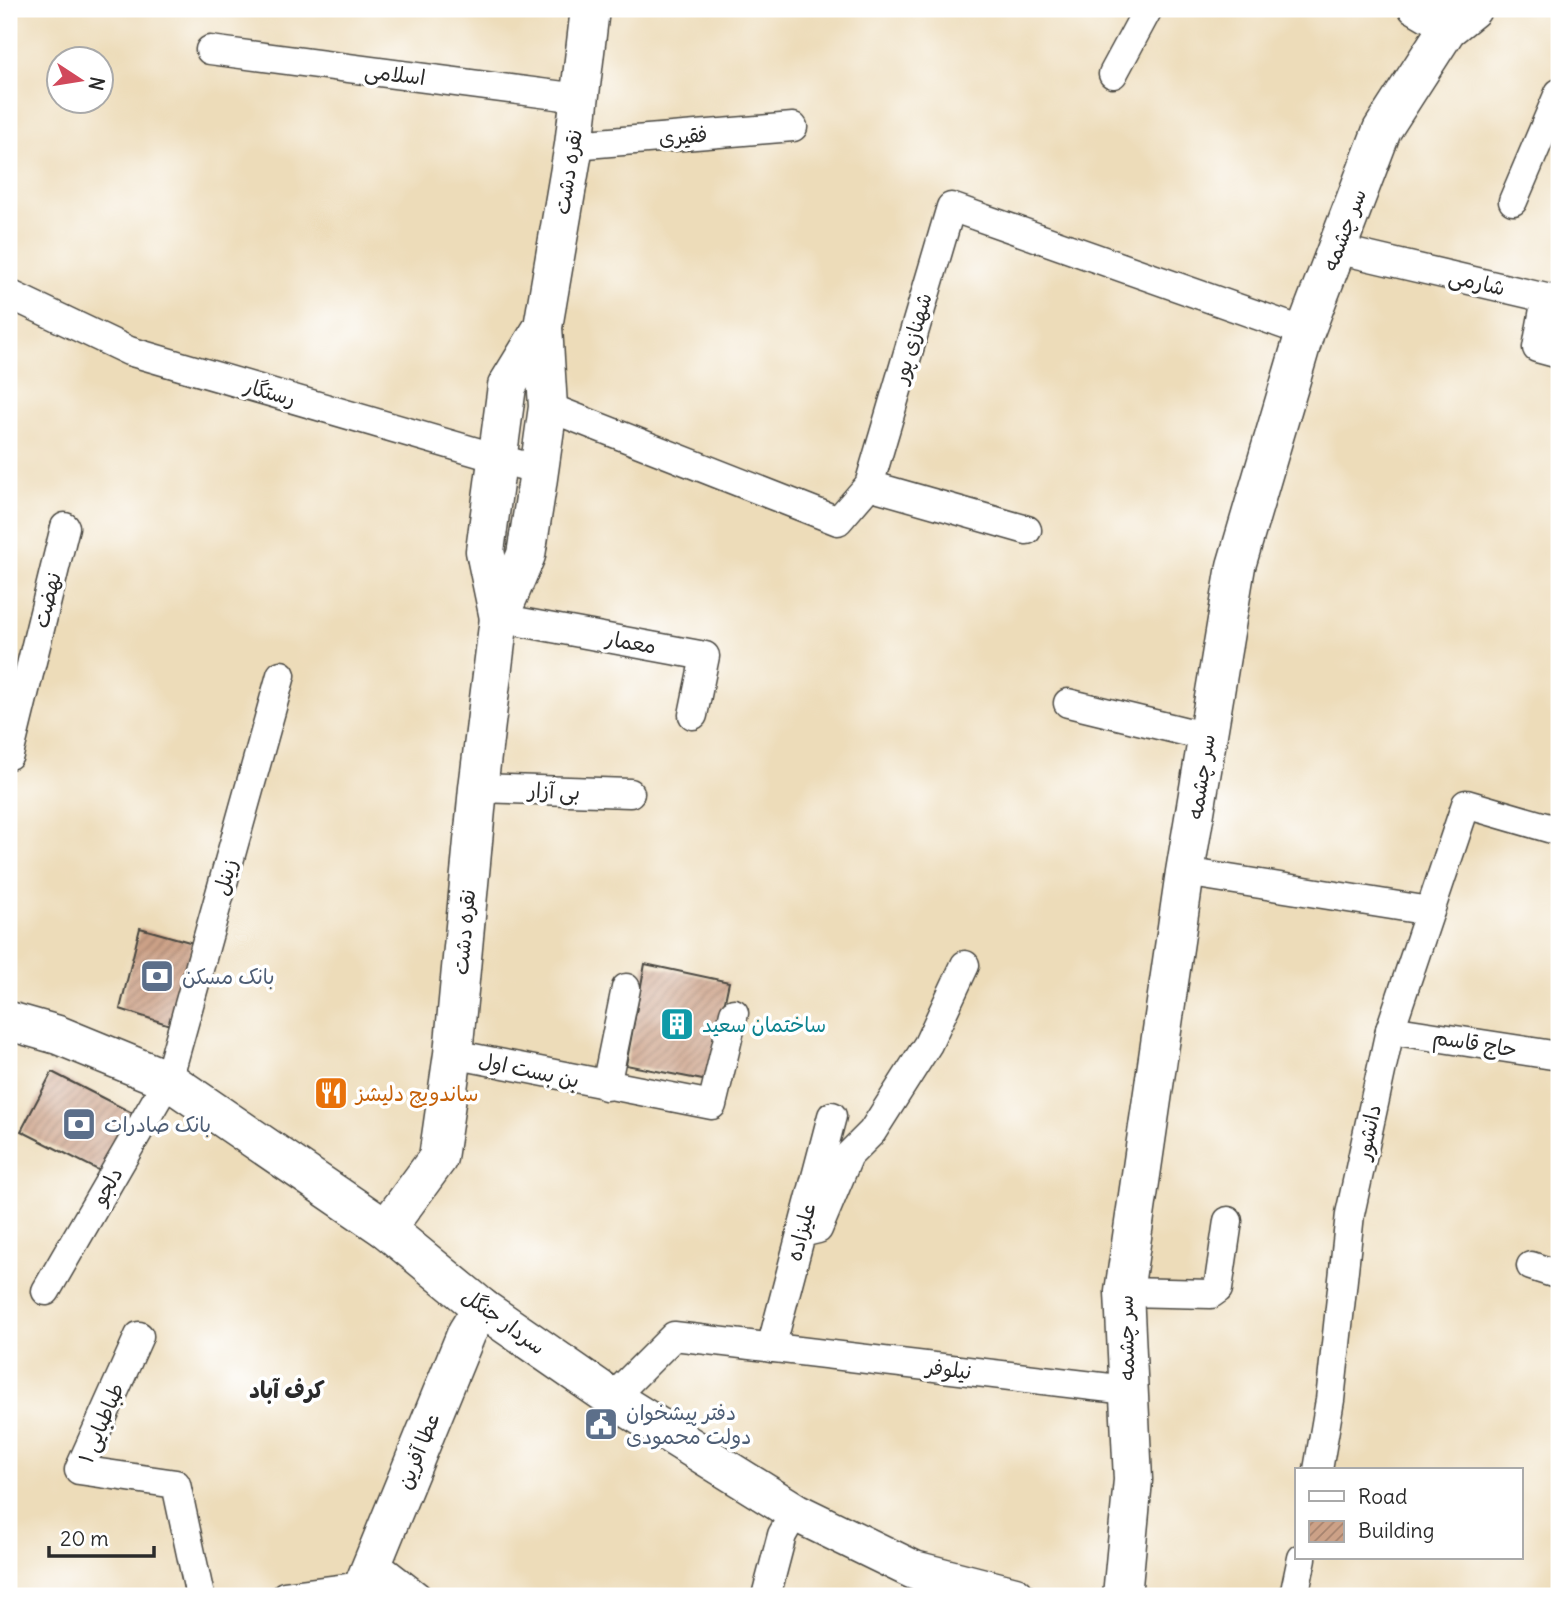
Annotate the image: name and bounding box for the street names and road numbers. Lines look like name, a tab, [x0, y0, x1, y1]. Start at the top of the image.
street label: اسلامی	[363, 57, 427, 92]
street label: فقیری	[658, 120, 708, 152]
street label: نقره دشت	[548, 127, 588, 217]
street label: سر چشمه	[1316, 185, 1372, 275]
street label: شارمی	[1446, 262, 1508, 303]
street label: شهنازی پور	[886, 290, 938, 388]
street label: رستگار	[240, 372, 299, 412]
street label: نهضت	[27, 569, 67, 631]
street label: معمار	[603, 624, 658, 660]
street label: سر چشمه	[1181, 732, 1221, 822]
street label: بی آزار	[525, 777, 580, 806]
street label: زینل	[207, 856, 243, 898]
street label: نقره دشت	[447, 888, 481, 976]
street label: حاج قاسم	[1431, 1023, 1519, 1066]
street label: بن بست اول	[476, 1046, 582, 1094]
street label: دانشور	[1349, 1102, 1388, 1164]
street label: دلجو	[85, 1162, 129, 1211]
street label: علیزاده	[780, 1200, 822, 1264]
street label: سردار جنگل	[457, 1282, 551, 1360]
street label: سر چشمه	[1112, 1295, 1140, 1381]
street label: نیلوفر	[923, 1353, 973, 1386]
street label: طباطبایی ۱	[72, 1379, 131, 1468]
street label: عطا آفرین	[391, 1409, 445, 1493]

